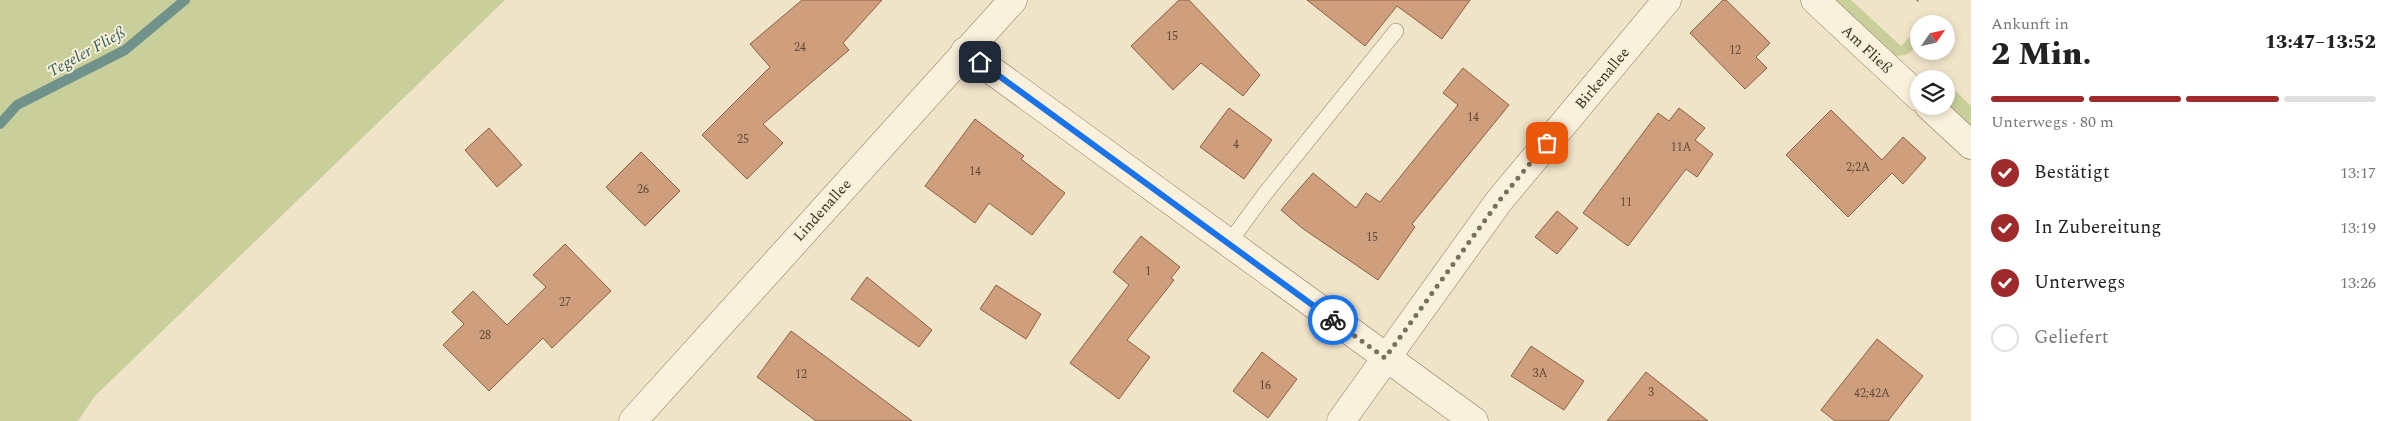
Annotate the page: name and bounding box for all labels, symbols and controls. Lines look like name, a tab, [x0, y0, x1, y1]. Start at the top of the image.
text: Ankunft in	[1991, 12, 2069, 36]
north arrow	[1910, 15, 1955, 60]
map controls	[1910, 15, 1955, 115]
street label: Am Fließ	[1836, 20, 1897, 79]
water label: Tegeler Fließ	[43, 21, 130, 83]
house number: 15	[1166, 27, 1178, 46]
text: 13:47–13:52	[2265, 28, 2376, 57]
text: 2 Min.	[1991, 30, 2091, 79]
house number: 24	[794, 38, 806, 57]
pin	[959, 41, 1001, 83]
house number: 12	[1729, 41, 1741, 60]
street label: Birkenallee	[1569, 42, 1635, 114]
icon: home	[966, 48, 994, 76]
button: layers	[1910, 70, 1955, 115]
house number: 14	[1467, 108, 1479, 127]
text: Unterwegs · 80 m	[1991, 110, 2114, 134]
pin	[1526, 122, 1568, 164]
icon: bag	[1533, 129, 1561, 157]
house number: 25	[737, 130, 749, 149]
house number: 4	[1233, 135, 1239, 154]
house number: 11A	[1670, 138, 1692, 157]
house number: 2;2A	[1846, 158, 1870, 177]
text: Bestätigt	[2034, 158, 2110, 187]
icon: check	[1991, 159, 2019, 187]
text: 13:17	[2340, 161, 2376, 185]
house number: 14	[969, 162, 981, 181]
street label: Lindenallee	[788, 174, 857, 247]
house number: 26	[637, 180, 649, 199]
house number: 11	[1620, 193, 1632, 212]
text: In Zubereitung	[2034, 213, 2162, 242]
icon: check	[1991, 214, 2019, 242]
text: 13:19	[2340, 216, 2376, 240]
house number: 15	[1366, 228, 1378, 247]
house number: 1	[1145, 262, 1151, 281]
text: Unterwegs	[2034, 268, 2125, 297]
icon: check	[1991, 269, 2019, 297]
text: 13:26	[2340, 271, 2376, 295]
house number: 27	[559, 293, 571, 312]
courier	[1308, 295, 1358, 345]
icon: bike	[1319, 306, 1347, 334]
text: Geliefert	[2034, 323, 2108, 352]
house number: 28	[479, 326, 491, 345]
house number: 3A	[1532, 364, 1548, 383]
house number: 12	[795, 365, 807, 384]
house number: 16	[1259, 376, 1271, 395]
house number: 3	[1648, 383, 1654, 402]
house number: 42;42A	[1854, 384, 1890, 403]

